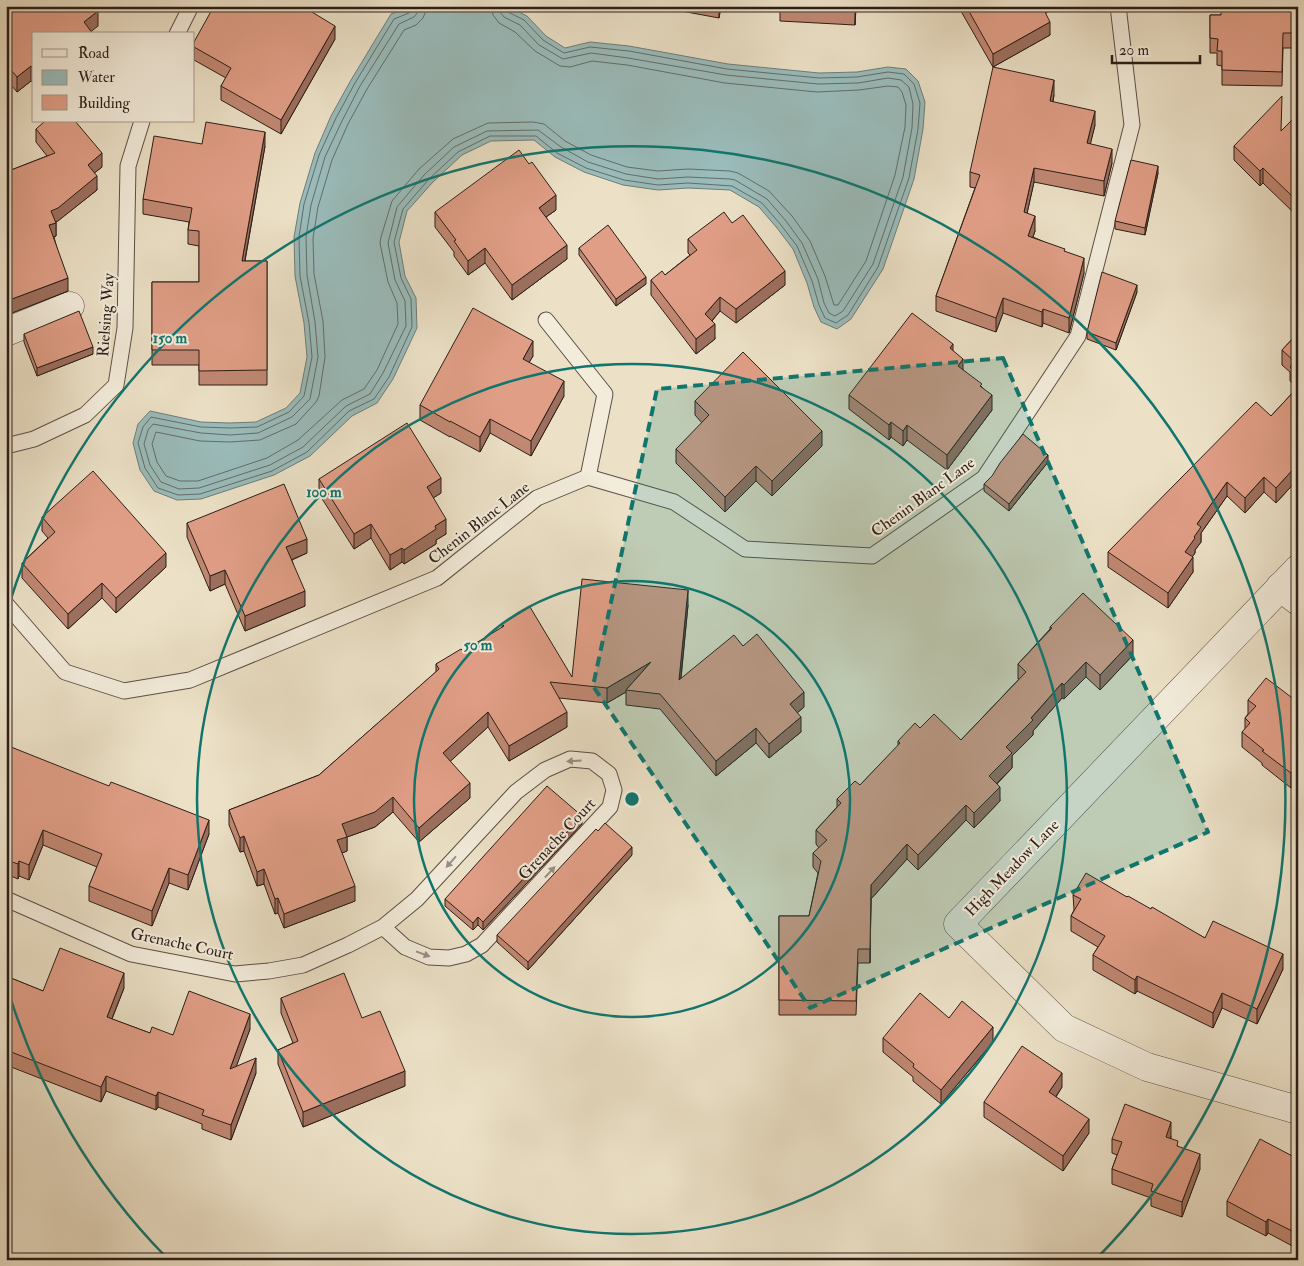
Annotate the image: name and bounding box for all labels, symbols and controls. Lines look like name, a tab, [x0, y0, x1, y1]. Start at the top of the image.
legend	[32, 32, 195, 122]
scale bar	[1112, 32, 1199, 64]
text: 20 m	[1119, 41, 1149, 60]
text: Road	[78, 44, 110, 63]
text: Water	[77, 68, 115, 87]
text: Building	[78, 94, 130, 113]
street label: Rielsing Way	[93, 271, 119, 358]
text: 150 m	[153, 329, 187, 348]
street label: Chenin Blanc Lane	[867, 453, 979, 541]
street label: Chenin Blanc Lane	[424, 477, 534, 569]
text: 100 m	[306, 483, 342, 502]
text: 50 m	[464, 636, 493, 655]
one-way arrow	[565, 757, 581, 765]
centre of rings	[623, 790, 641, 808]
street label: Grenache Court	[514, 794, 600, 884]
street label: High Meadow Lane	[961, 815, 1064, 921]
one-way arrow	[445, 855, 456, 868]
one-way arrow	[544, 866, 556, 878]
street label: Grenache Court	[129, 923, 235, 965]
one-way arrow	[416, 950, 431, 958]

